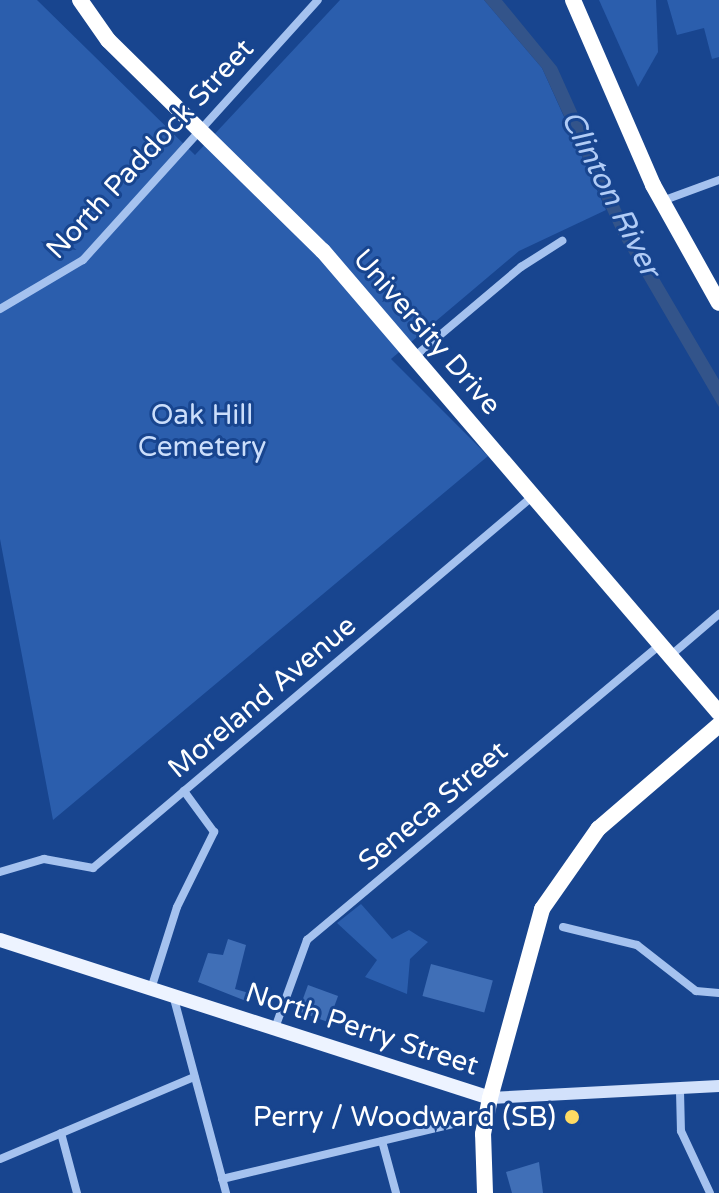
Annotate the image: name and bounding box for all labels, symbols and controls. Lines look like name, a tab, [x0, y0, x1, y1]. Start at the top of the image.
street label: North Paddock Street	[39, 32, 261, 266]
water label: Clinton River	[553, 105, 667, 283]
street label: University Drive	[346, 242, 508, 422]
park label: Oak Hill Cemetery	[138, 398, 266, 464]
street label: Moreland Avenue	[161, 609, 363, 785]
street label: Seneca Street	[352, 734, 514, 878]
street label: North Perry Street	[241, 975, 483, 1083]
place label: Perry / Woodward (SB)	[253, 1100, 556, 1134]
marker: Perry / Woodward (SB)	[563, 1108, 581, 1126]

